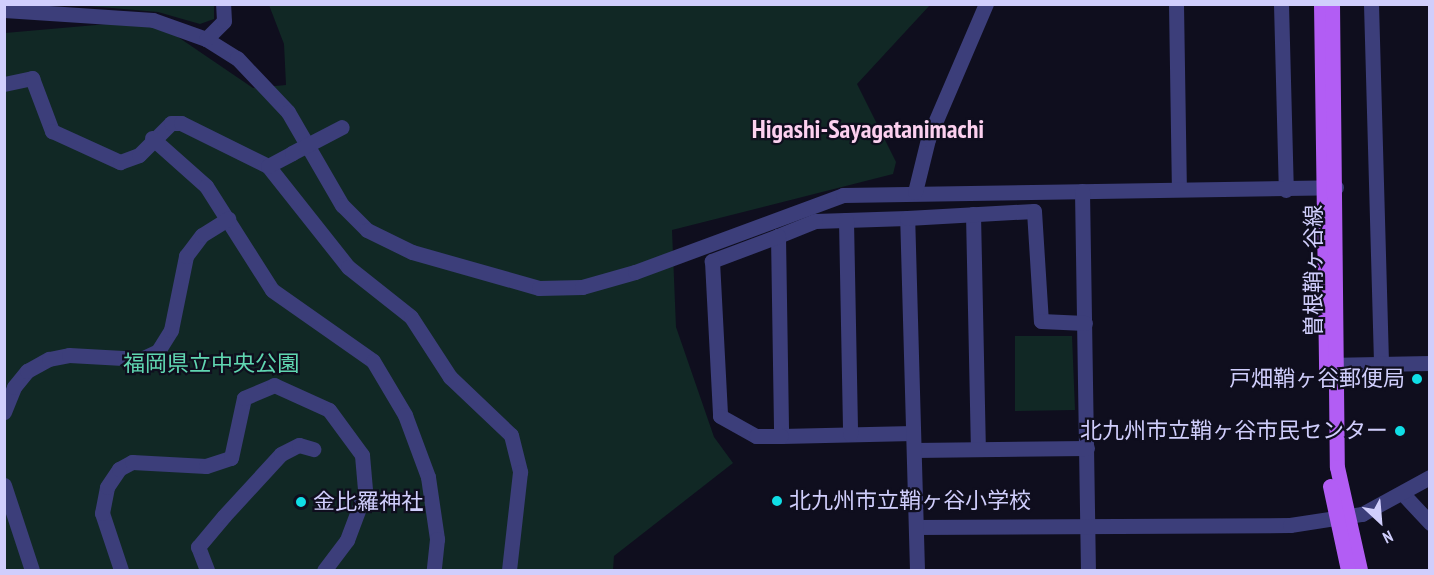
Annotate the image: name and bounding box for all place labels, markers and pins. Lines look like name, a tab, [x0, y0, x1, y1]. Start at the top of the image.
place label: 戸畑鞘ヶ谷郵便局	[1229, 366, 1405, 392]
marker: 戸畑鞘ヶ谷郵便局	[1410, 372, 1424, 386]
place label: 北九州市立鞘ヶ谷市民センター	[1080, 418, 1388, 444]
marker: 北九州市立鞘ヶ谷市民センター	[1393, 424, 1407, 438]
place label: 北九州市立鞘ヶ谷小学校	[789, 488, 1031, 514]
place label: 金比羅神社	[313, 489, 423, 515]
marker: 北九州市立鞘ヶ谷小学校	[770, 494, 784, 508]
marker: 金比羅神社	[294, 495, 308, 509]

